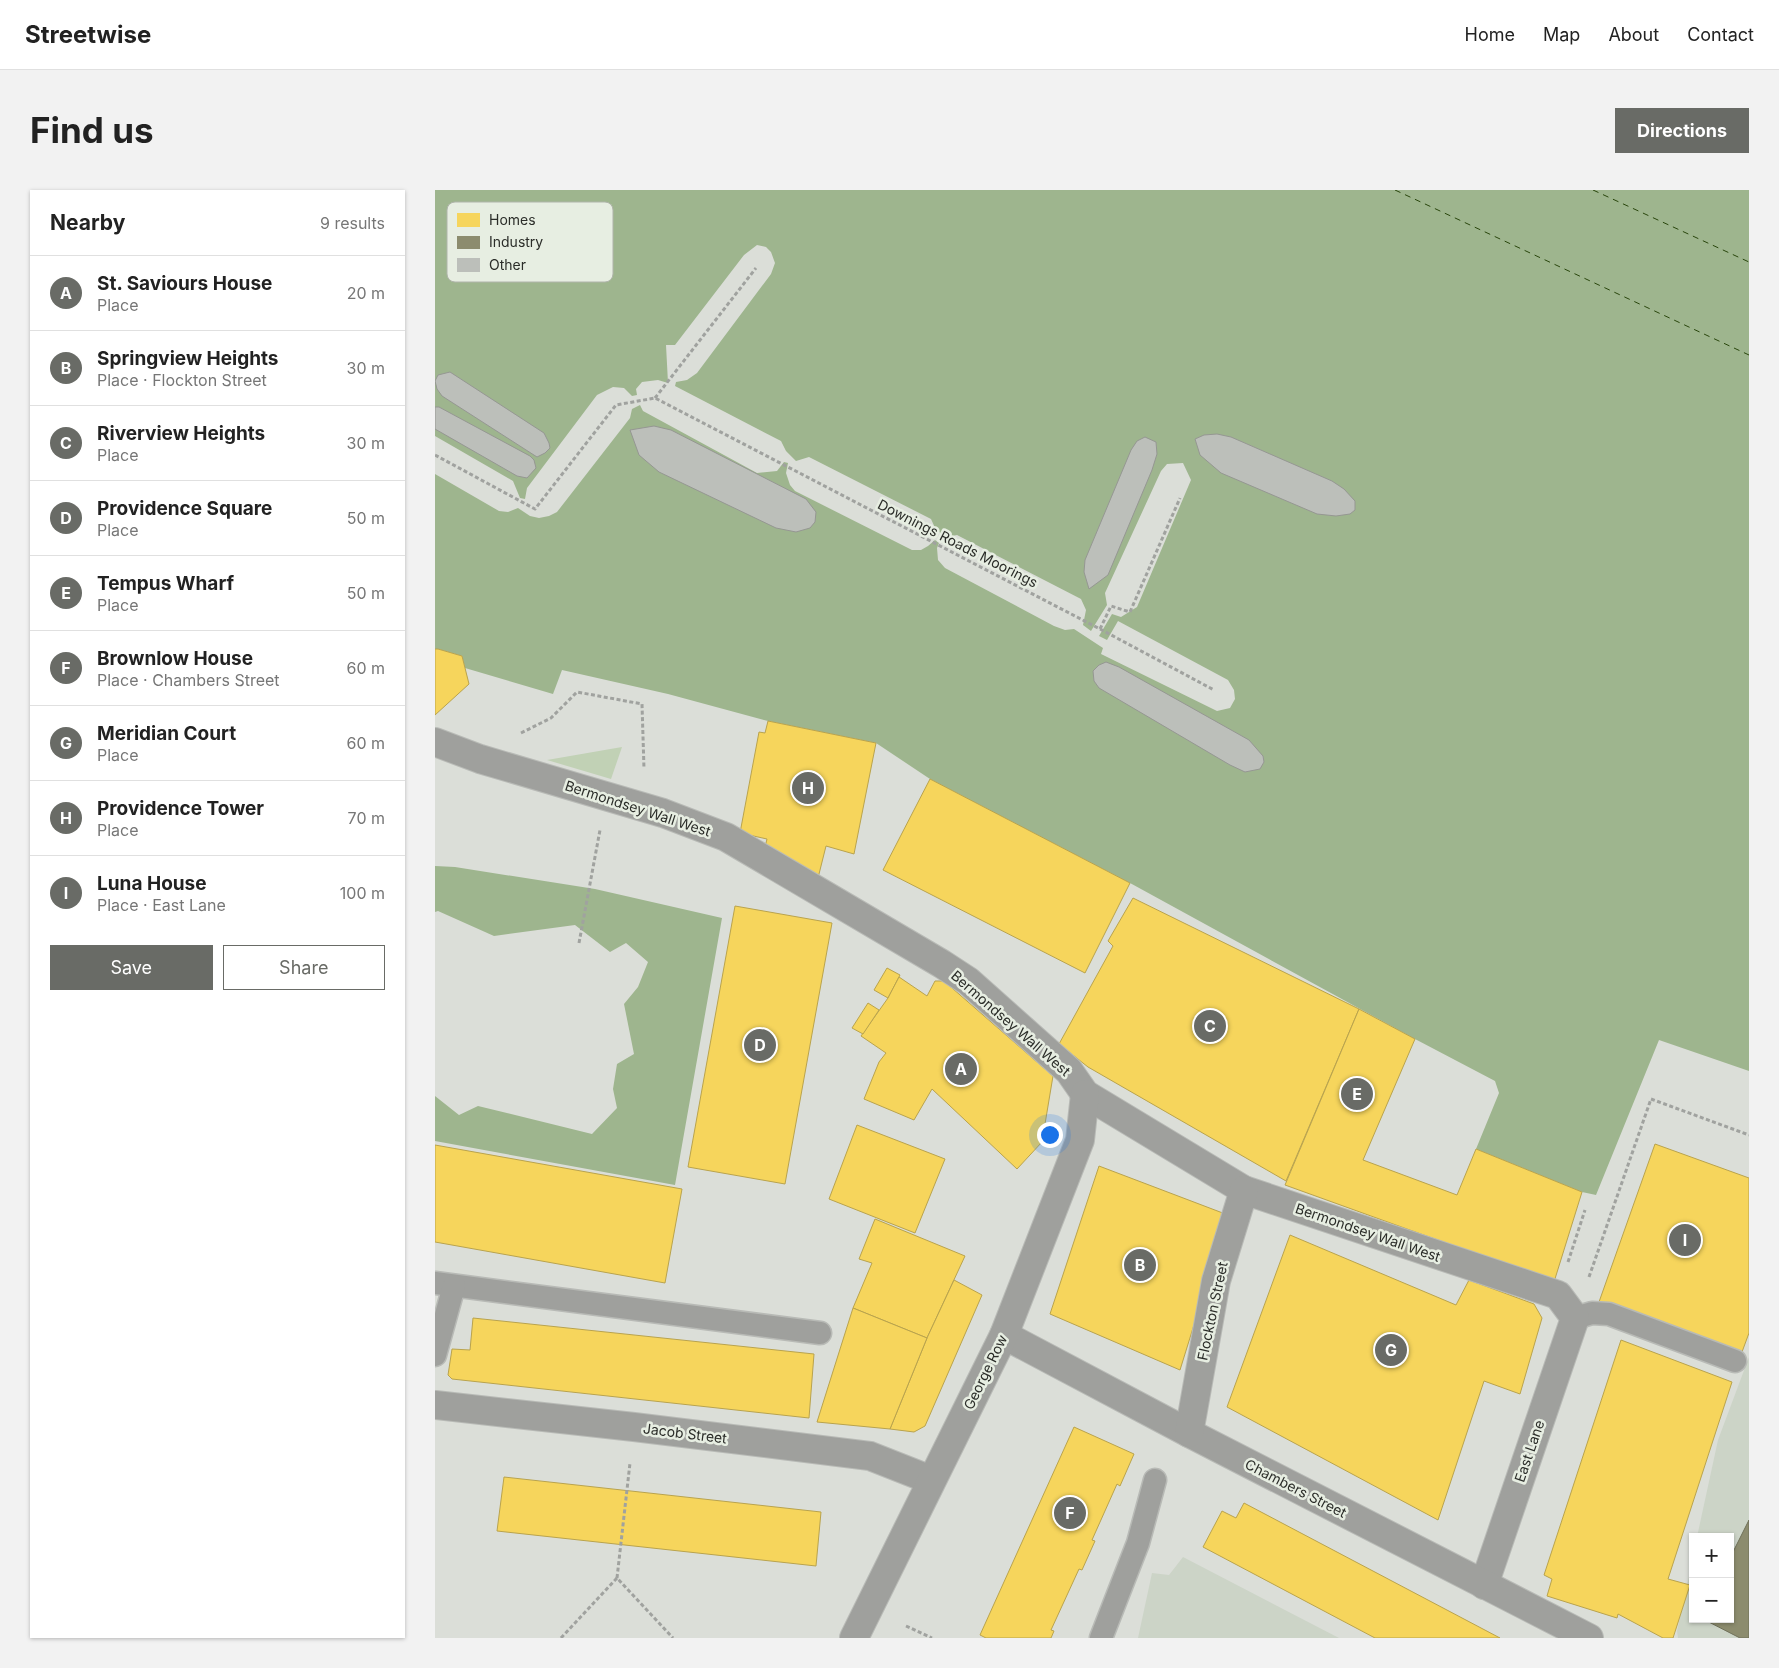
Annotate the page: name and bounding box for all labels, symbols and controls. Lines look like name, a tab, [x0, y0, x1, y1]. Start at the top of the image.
text: Streetwise	[25, 20, 151, 49]
text: Home	[1465, 24, 1515, 45]
text: Map	[1543, 24, 1580, 45]
text: About	[1608, 24, 1659, 45]
text: Contact	[1687, 24, 1754, 45]
button: Directions	[1615, 108, 1749, 153]
text: Find us	[30, 109, 154, 151]
legend	[447, 202, 613, 282]
text: Nearby	[50, 210, 125, 235]
text: Homes	[489, 211, 536, 228]
text: 9 results	[320, 213, 385, 233]
text: Industry	[489, 233, 543, 250]
text: Other	[489, 256, 526, 273]
text: St. Saviours House	[97, 272, 272, 295]
text: A	[60, 283, 72, 303]
text: 20 m	[347, 283, 385, 303]
text: Place	[97, 295, 139, 315]
text: Springview Heights	[97, 347, 278, 370]
text: B	[61, 358, 71, 378]
text: 30 m	[347, 358, 385, 378]
text: Place · Flockton Street	[97, 370, 267, 390]
text: Riverview Heights	[97, 422, 265, 445]
text: C	[60, 433, 72, 453]
text: 30 m	[347, 433, 385, 453]
text: Place	[97, 445, 139, 465]
street label: Downings Roads Moorings	[875, 495, 1041, 591]
text: Providence Square	[97, 497, 272, 520]
text: D	[60, 508, 72, 528]
text: 50 m	[347, 508, 385, 528]
text: Place	[97, 520, 139, 540]
text: Tempus Wharf	[97, 572, 234, 595]
text: E	[61, 583, 71, 603]
text: 50 m	[347, 583, 385, 603]
text: Place	[97, 595, 139, 615]
text: Brownlow House	[97, 647, 253, 670]
text: F	[61, 658, 71, 678]
text: 60 m	[346, 658, 385, 678]
text: Place · Chambers Street	[97, 670, 280, 690]
text: Meridian Court	[97, 722, 236, 745]
text: G	[60, 733, 72, 753]
text: 60 m	[346, 733, 385, 753]
text: Place	[97, 745, 139, 765]
pin: H	[792, 769, 824, 807]
street label: Bermondsey Wall West	[563, 776, 713, 840]
text: Providence Tower	[97, 797, 264, 820]
text: H	[60, 808, 72, 828]
text: 70 m	[348, 808, 385, 828]
text: Place	[97, 820, 139, 840]
text: Luna House	[97, 872, 207, 895]
text: I	[64, 883, 68, 903]
text: 100 m	[340, 883, 385, 903]
text: Place · East Lane	[97, 895, 226, 915]
button: Save	[50, 945, 213, 990]
button: Share	[223, 945, 385, 990]
street label: Bermondsey Wall West	[948, 967, 1074, 1080]
pin: C	[1194, 1007, 1226, 1045]
pin: D	[744, 1026, 776, 1064]
pin: A	[945, 1050, 977, 1088]
pin: E	[1341, 1075, 1373, 1113]
your location	[1037, 1122, 1063, 1148]
street label: Bermondsey Wall West	[1293, 1199, 1443, 1265]
pin: I	[1669, 1221, 1701, 1259]
pin: B	[1124, 1246, 1156, 1284]
street label: Flockton Street	[1193, 1260, 1231, 1362]
pin: G	[1375, 1331, 1407, 1369]
street label: George Row	[960, 1332, 1010, 1412]
street label: East Lane	[1510, 1418, 1548, 1484]
street label: Jacob Street	[642, 1419, 728, 1447]
street label: Chambers Street	[1242, 1455, 1350, 1521]
pin: F	[1054, 1494, 1086, 1532]
map controls	[1689, 1533, 1734, 1623]
button: +	[1689, 1533, 1734, 1578]
button: −	[1689, 1578, 1734, 1623]

